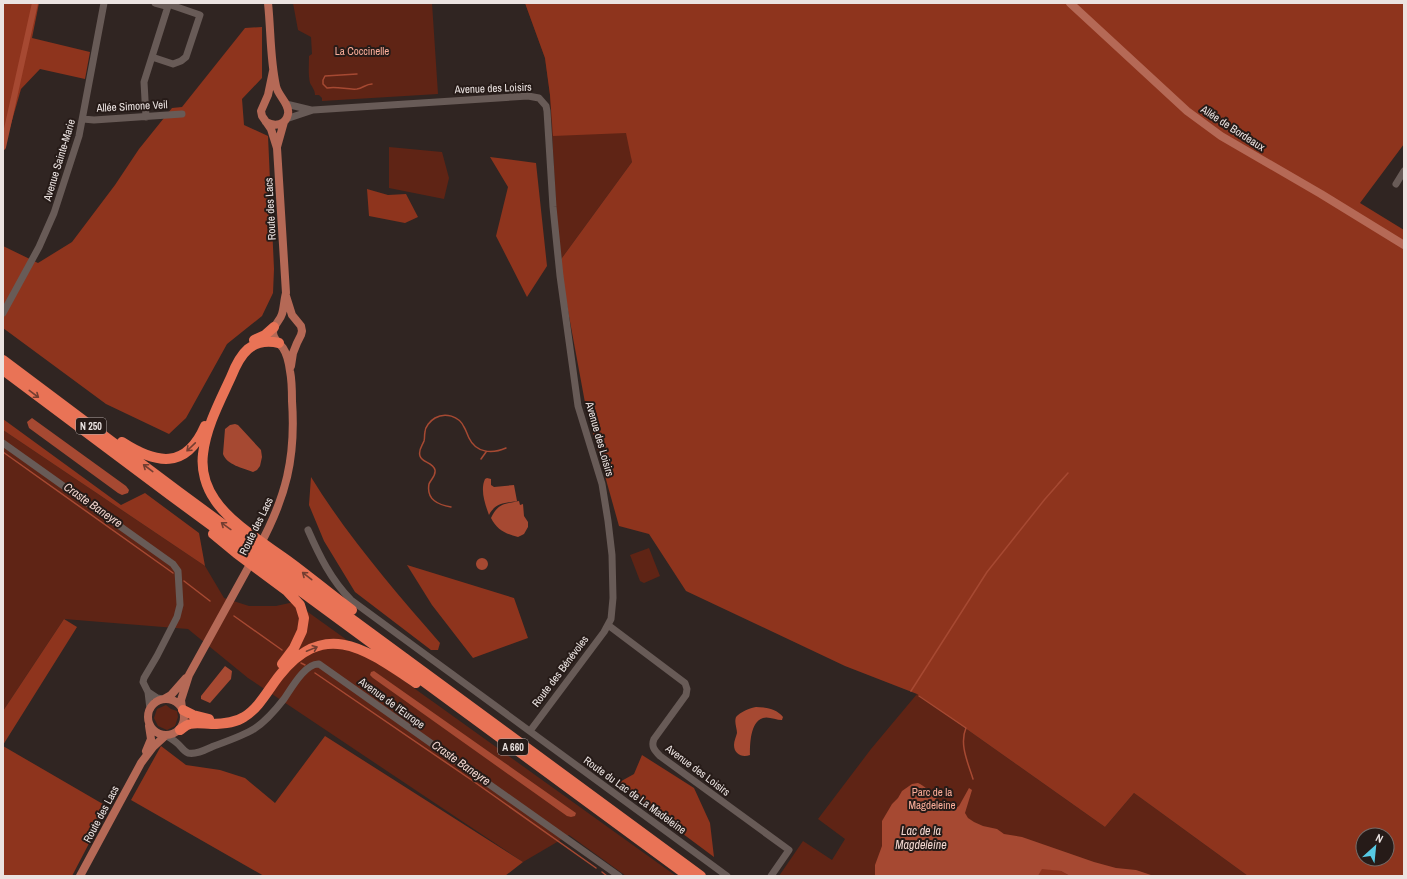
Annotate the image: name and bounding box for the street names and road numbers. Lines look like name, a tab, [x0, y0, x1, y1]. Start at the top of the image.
street label: Avenue des Loisirs	[453, 80, 532, 96]
street label: Allée Simone Veil	[95, 97, 168, 115]
street label: Allée de Bordeaux	[1197, 102, 1268, 154]
street label: Avenue Sainte-Marie	[40, 117, 78, 204]
street label: Route des Lacs	[261, 177, 279, 241]
street label: Avenue des Loisirs	[582, 399, 617, 478]
road number: N 250	[76, 418, 106, 434]
street label: Route des Lacs	[236, 494, 276, 557]
street label: Route des Bénévoles	[529, 632, 592, 709]
street label: Avenue de l'Europe	[355, 674, 428, 732]
road number: A 660	[498, 739, 528, 755]
street label: Avenue des Loisirs	[662, 741, 733, 799]
street label: Route du Lac de La Madeleine	[581, 753, 689, 837]
street label: Route des Lacs	[80, 783, 122, 845]

